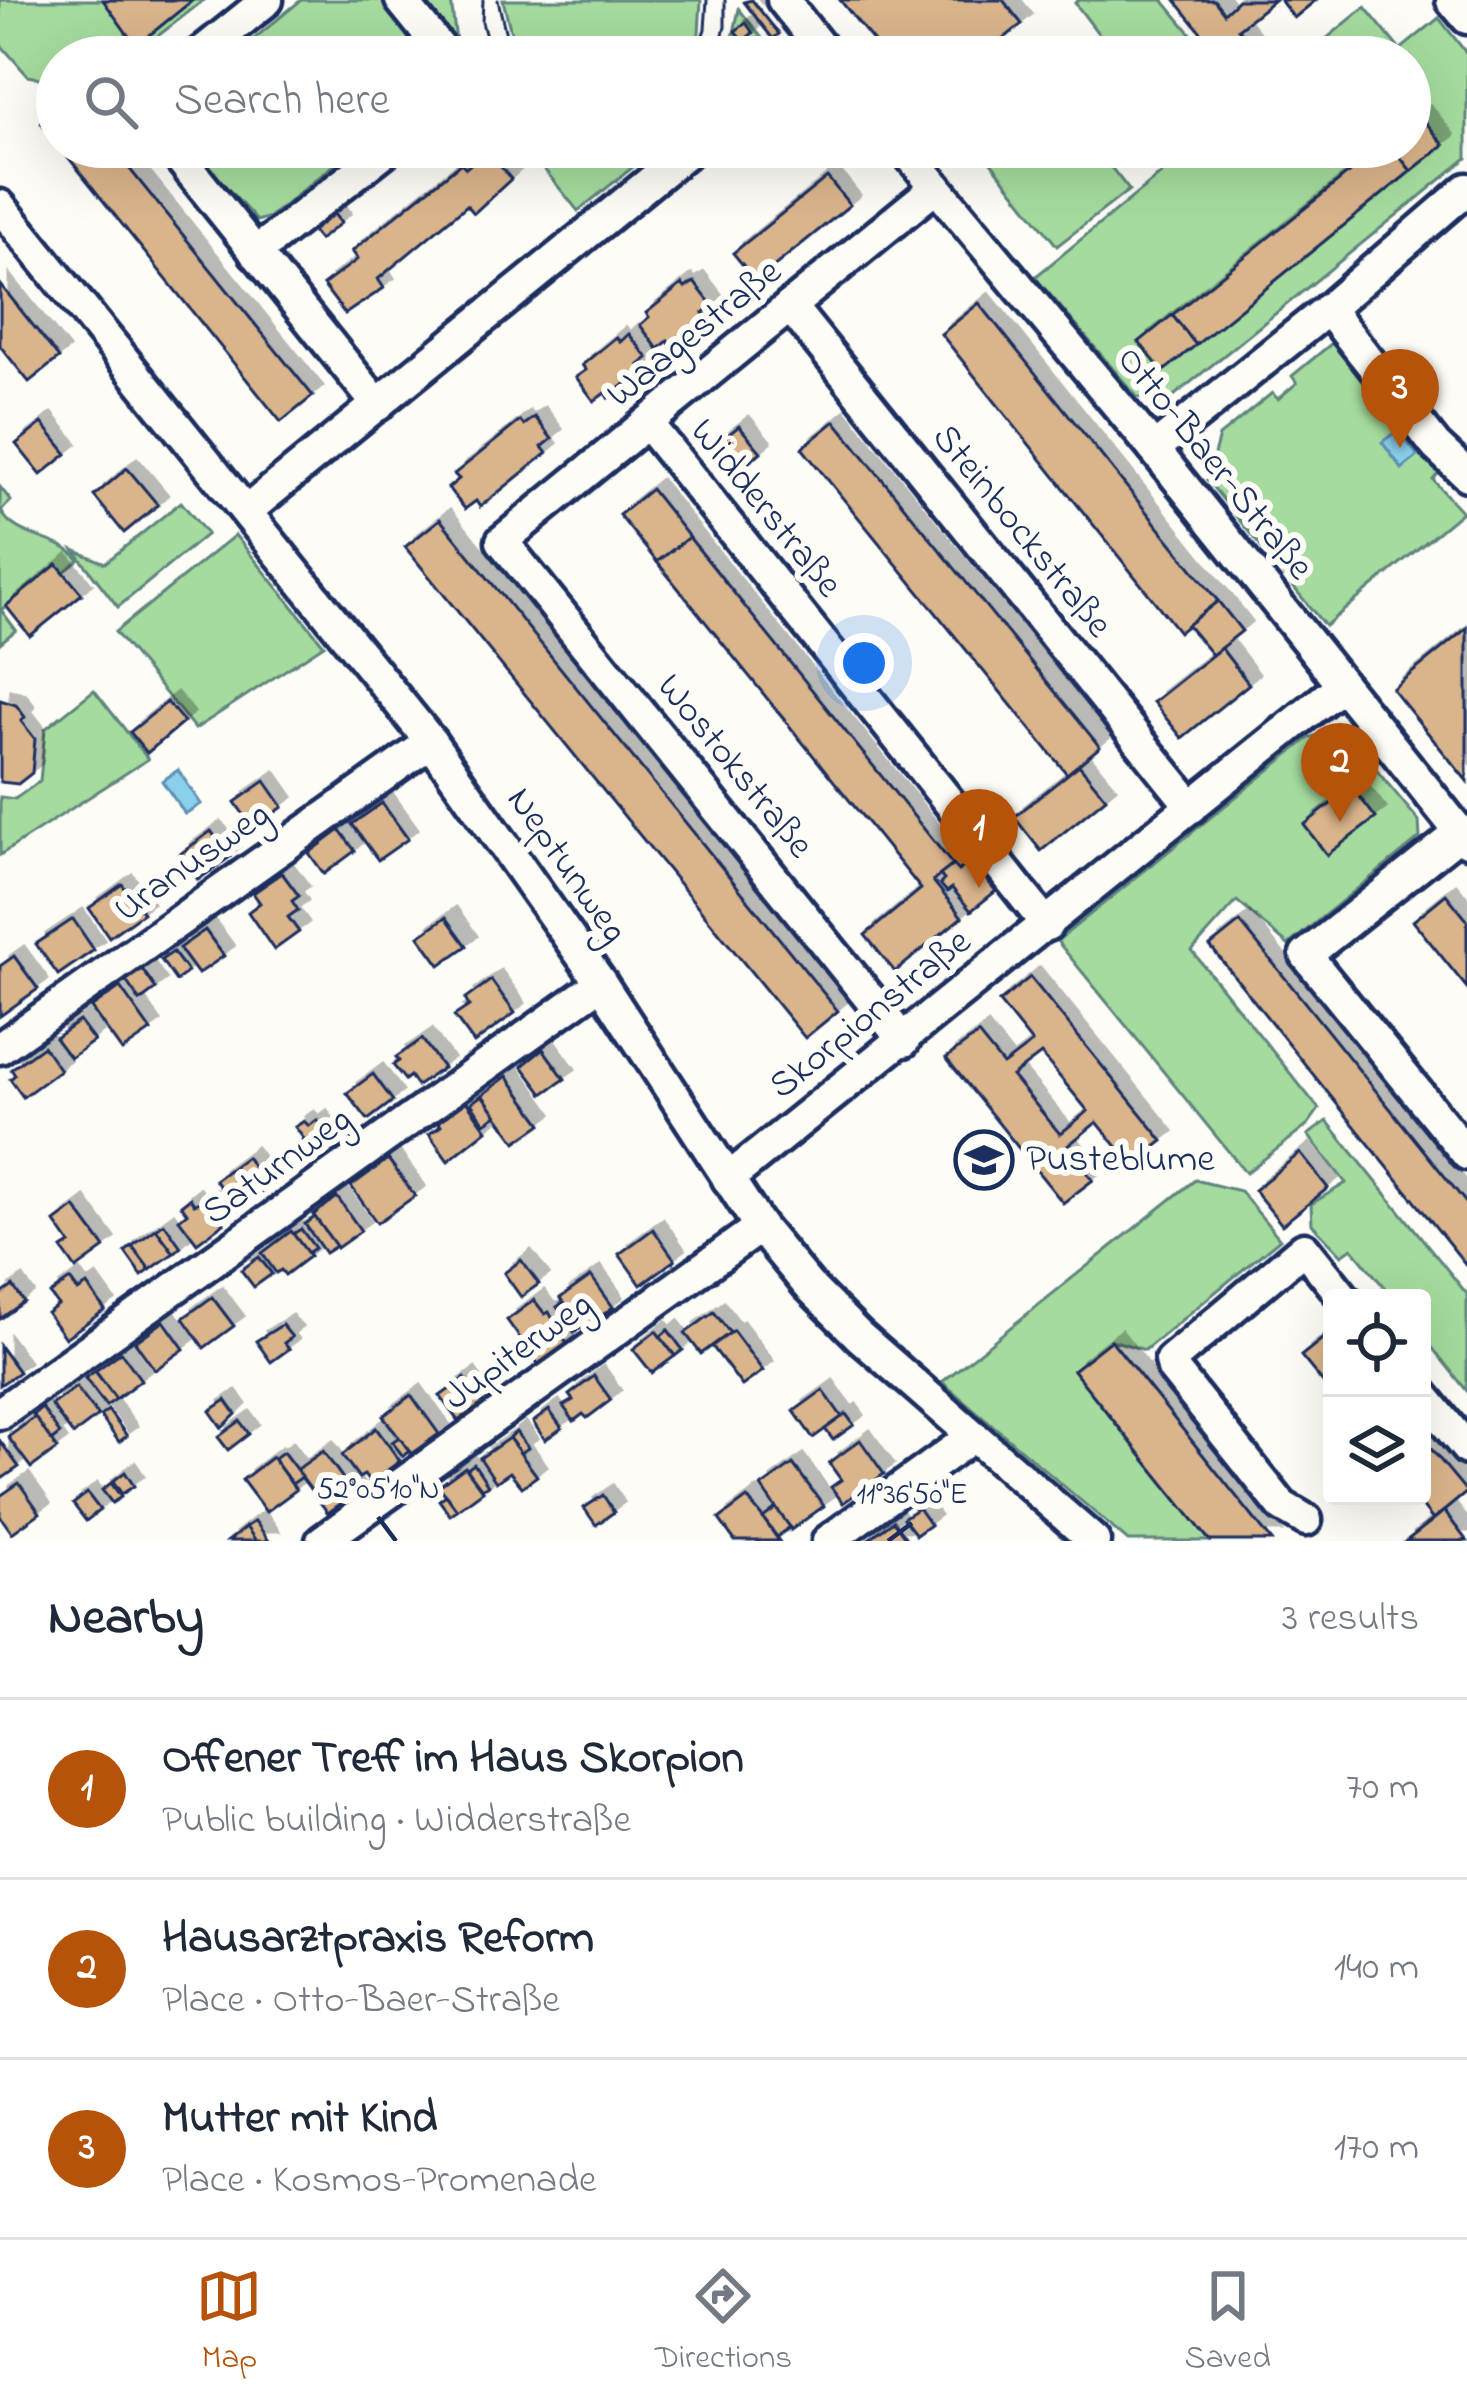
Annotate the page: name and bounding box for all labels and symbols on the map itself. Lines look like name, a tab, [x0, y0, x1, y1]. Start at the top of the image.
street label: Waagestraße	[595, 245, 795, 423]
street label: Otto-Baer-Straße	[1101, 334, 1327, 594]
pin: 3	[1361, 349, 1439, 448]
street label: Widderstraße	[675, 407, 856, 611]
street label: Steinbockstraße	[917, 413, 1126, 652]
your location	[834, 633, 894, 693]
street label: Wostokstraße	[641, 662, 827, 872]
pin: 2	[1301, 723, 1379, 822]
street label: Neptunweg	[491, 776, 641, 956]
street label: Uranusweg	[103, 788, 283, 938]
pin: 1	[940, 789, 1018, 888]
street label: Skorpionstraße	[757, 915, 985, 1115]
street label: Saturnweg	[191, 1093, 365, 1241]
school or university icon: Pusteblume	[953, 1129, 1015, 1191]
place label: Pusteblume	[1026, 1132, 1215, 1189]
street label: Jupiterweg	[432, 1278, 606, 1426]
text: 52°05'10"N	[316, 1469, 440, 1513]
text: 11°36'50"E	[856, 1474, 968, 1518]

